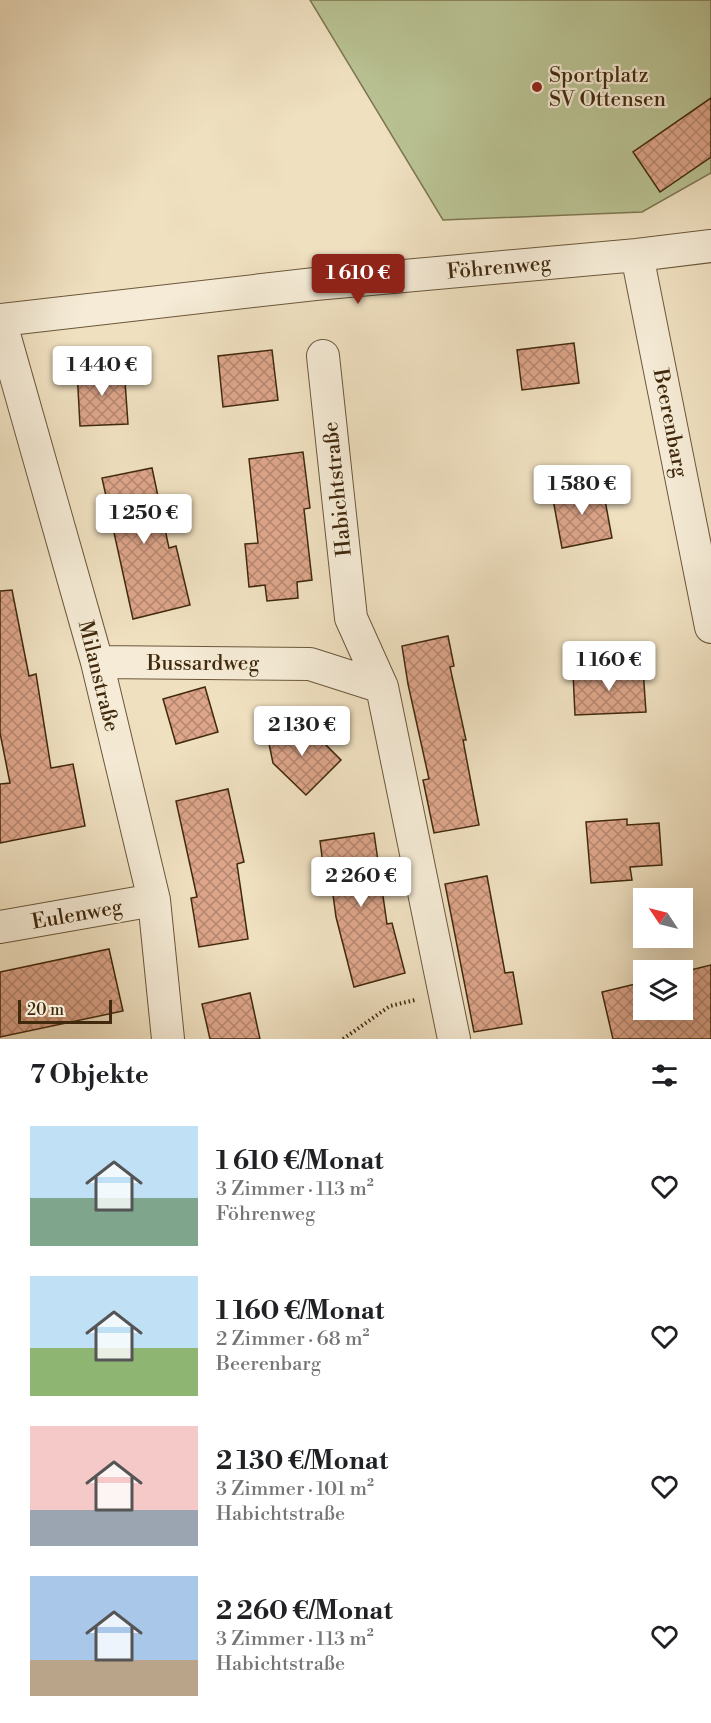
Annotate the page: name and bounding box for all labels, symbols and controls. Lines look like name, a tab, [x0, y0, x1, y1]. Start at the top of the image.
place label: Sportplatz SV Ottensen	[549, 63, 666, 113]
marker: Sportplatz SV Ottensen	[530, 80, 544, 94]
street label: Föhrenweg	[446, 250, 552, 285]
pin: 1 610 €	[303, 254, 413, 305]
text: 1 610 €	[326, 261, 390, 286]
pin: 1 440 €	[47, 346, 157, 397]
text: 1 440 €	[67, 353, 137, 378]
street label: Beerenbarg	[647, 366, 693, 480]
street label: Habichtstraße	[318, 420, 358, 558]
pin: 1 580 €	[527, 465, 637, 516]
text: 1 580 €	[548, 472, 616, 497]
pin: 1 250 €	[89, 494, 199, 545]
text: 1 250 €	[110, 501, 178, 526]
street label: Milanstraße	[72, 618, 124, 735]
pin: 1 160 €	[554, 641, 664, 692]
text: 1 160 €	[576, 648, 642, 673]
street label: Bussardweg	[146, 651, 259, 677]
pin: 2 130 €	[247, 706, 357, 757]
text: 2 130 €	[268, 713, 336, 738]
pin: 2 260 €	[306, 857, 416, 908]
text: 2 260 €	[325, 864, 397, 889]
north arrow	[633, 888, 693, 948]
map controls	[633, 888, 693, 1020]
street label: Eulenweg	[30, 894, 125, 936]
button: layers	[633, 960, 693, 1020]
scale bar	[18, 997, 112, 1025]
text: 20 m	[27, 1000, 64, 1020]
text: 7 Objekte	[30, 1059, 149, 1091]
icon: filters	[648, 1059, 681, 1092]
text: 1 610 €/Monat	[216, 1145, 384, 1177]
icon: home	[78, 1150, 150, 1222]
icon: heart	[648, 1170, 681, 1203]
text: 3 Zimmer · 113 m²	[216, 1177, 374, 1202]
text: Föhrenweg	[216, 1202, 315, 1227]
text: 1 160 €/Monat	[216, 1295, 384, 1327]
icon: home	[78, 1300, 150, 1372]
icon: heart	[648, 1320, 681, 1353]
text: 2 Zimmer · 68 m²	[216, 1327, 370, 1352]
text: Beerenbarg	[216, 1352, 321, 1377]
text: 2 130 €/Monat	[216, 1445, 388, 1477]
icon: home	[78, 1450, 150, 1522]
icon: heart	[648, 1470, 681, 1503]
text: 3 Zimmer · 101 m²	[216, 1477, 374, 1502]
text: Habichtstraße	[216, 1502, 345, 1527]
text: 2 260 €/Monat	[216, 1595, 393, 1627]
icon: home	[78, 1600, 150, 1672]
icon: heart	[648, 1620, 681, 1653]
text: 3 Zimmer · 113 m²	[216, 1627, 374, 1652]
text: Habichtstraße	[216, 1652, 345, 1677]

